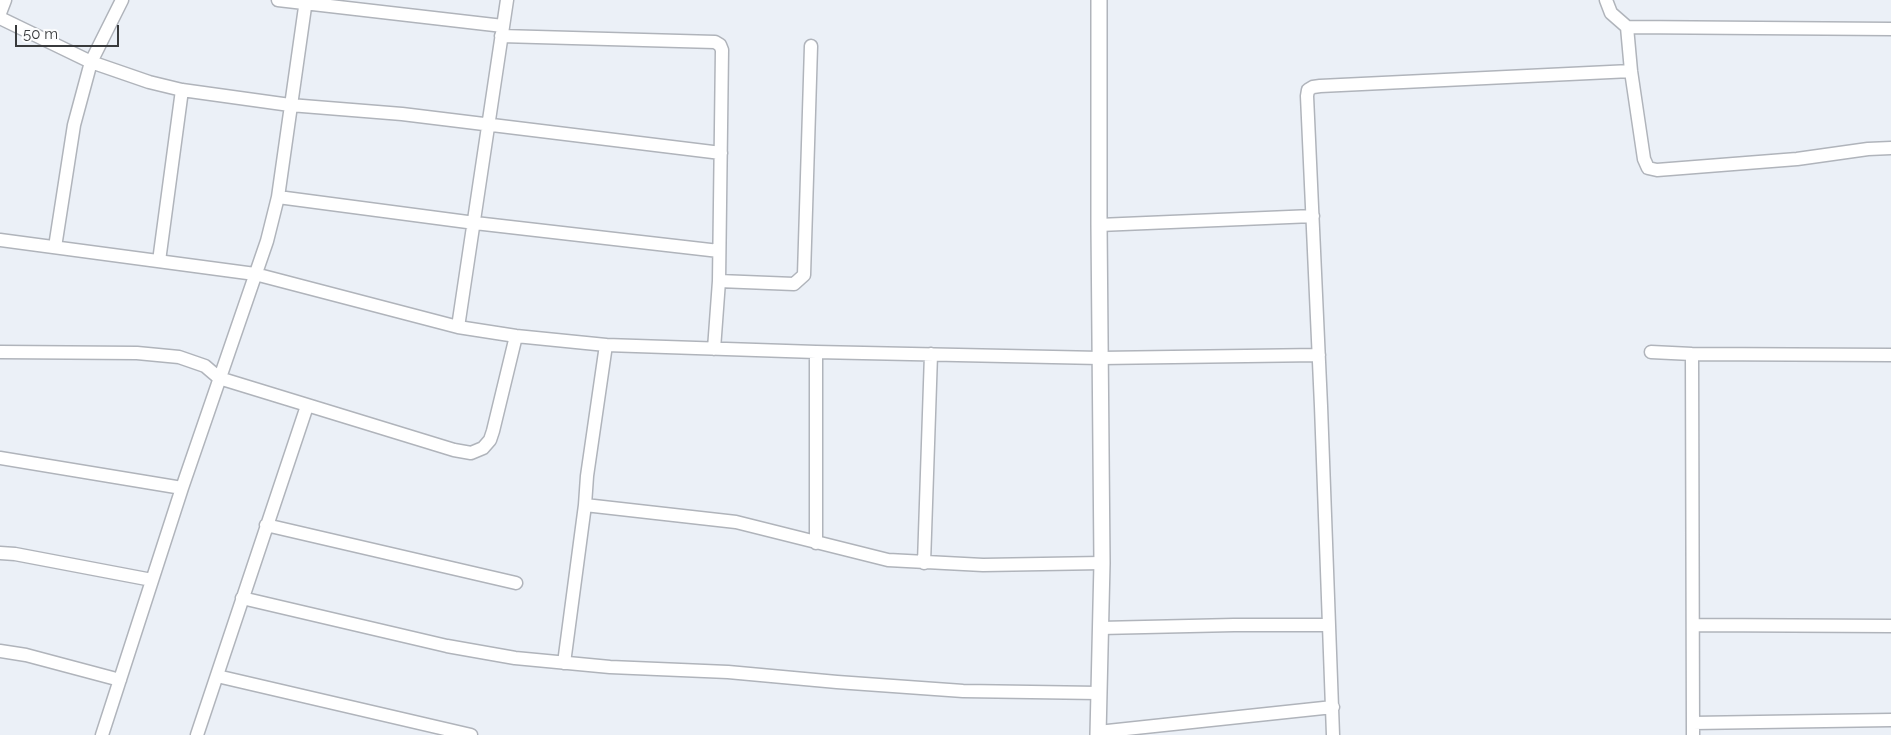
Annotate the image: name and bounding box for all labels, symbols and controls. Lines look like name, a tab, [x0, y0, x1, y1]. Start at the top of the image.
scale bar	[18, 15, 121, 47]
text: 50 m	[23, 25, 58, 43]

